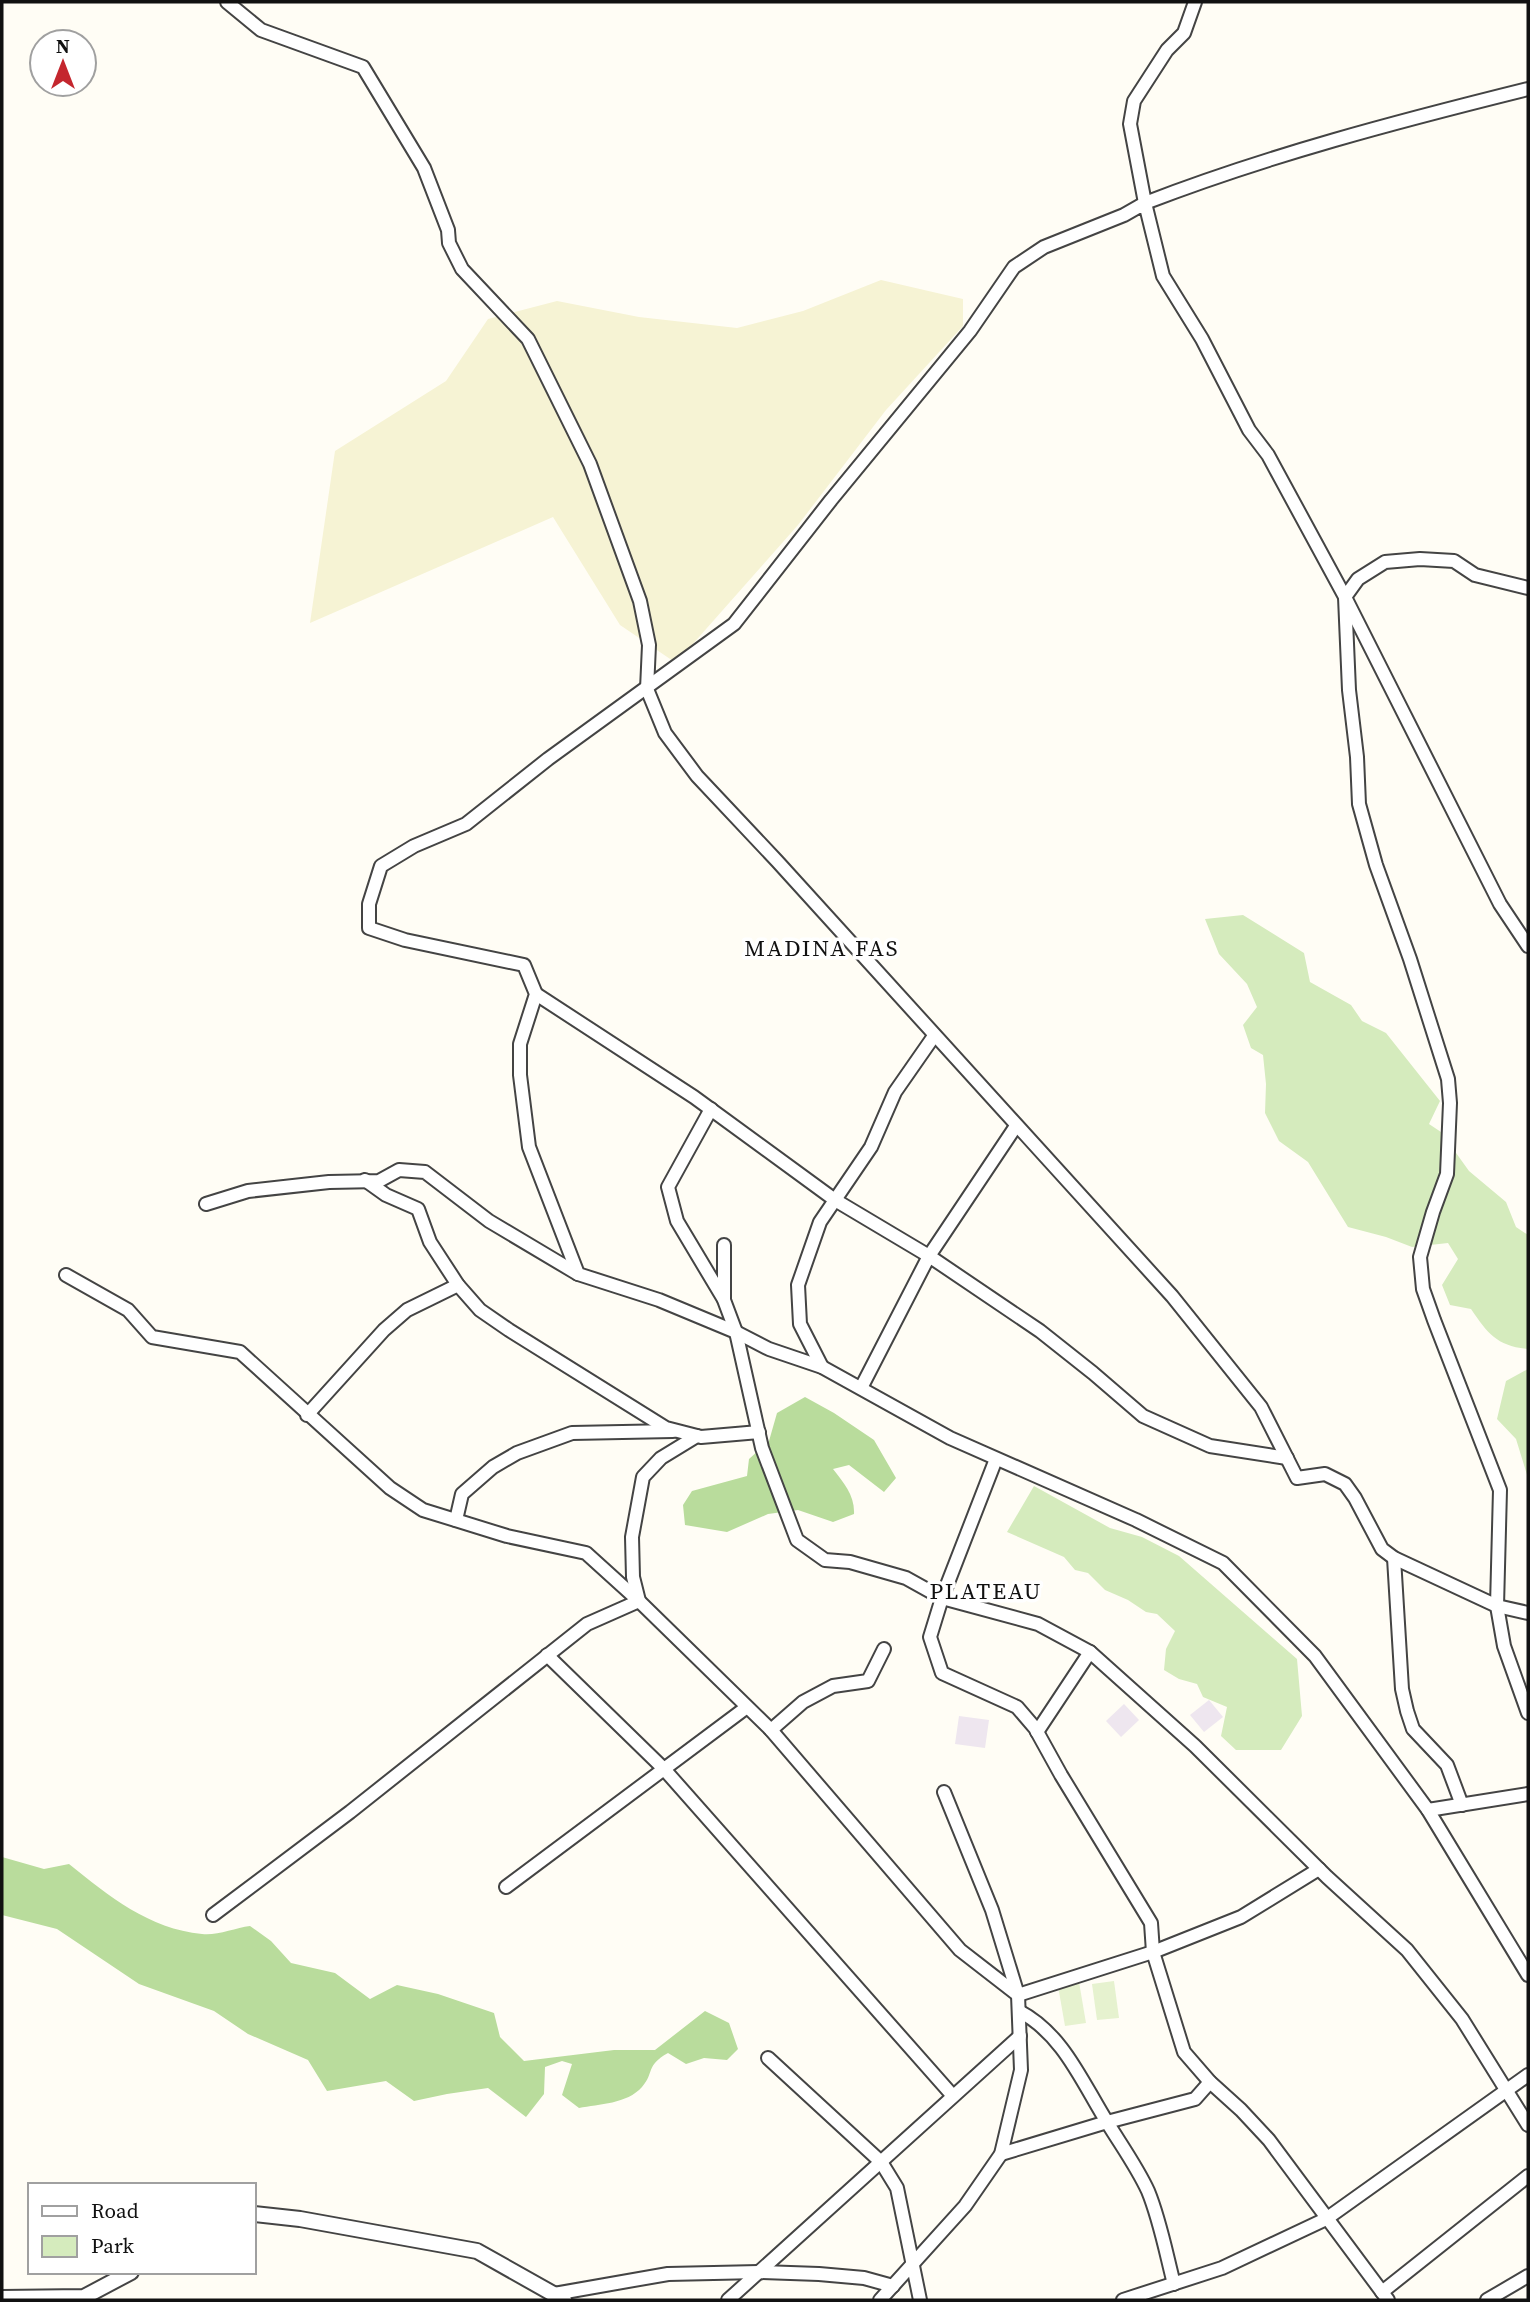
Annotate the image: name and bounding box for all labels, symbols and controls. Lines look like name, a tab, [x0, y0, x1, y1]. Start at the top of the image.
north arrow	[28, 28, 98, 98]
text: N	[56, 33, 70, 59]
district label: MADINA FAS	[744, 932, 900, 964]
district label: PLATEAU	[929, 1575, 1043, 1607]
legend	[28, 2183, 256, 2274]
text: Road	[91, 2196, 139, 2225]
text: Park	[91, 2231, 135, 2260]

